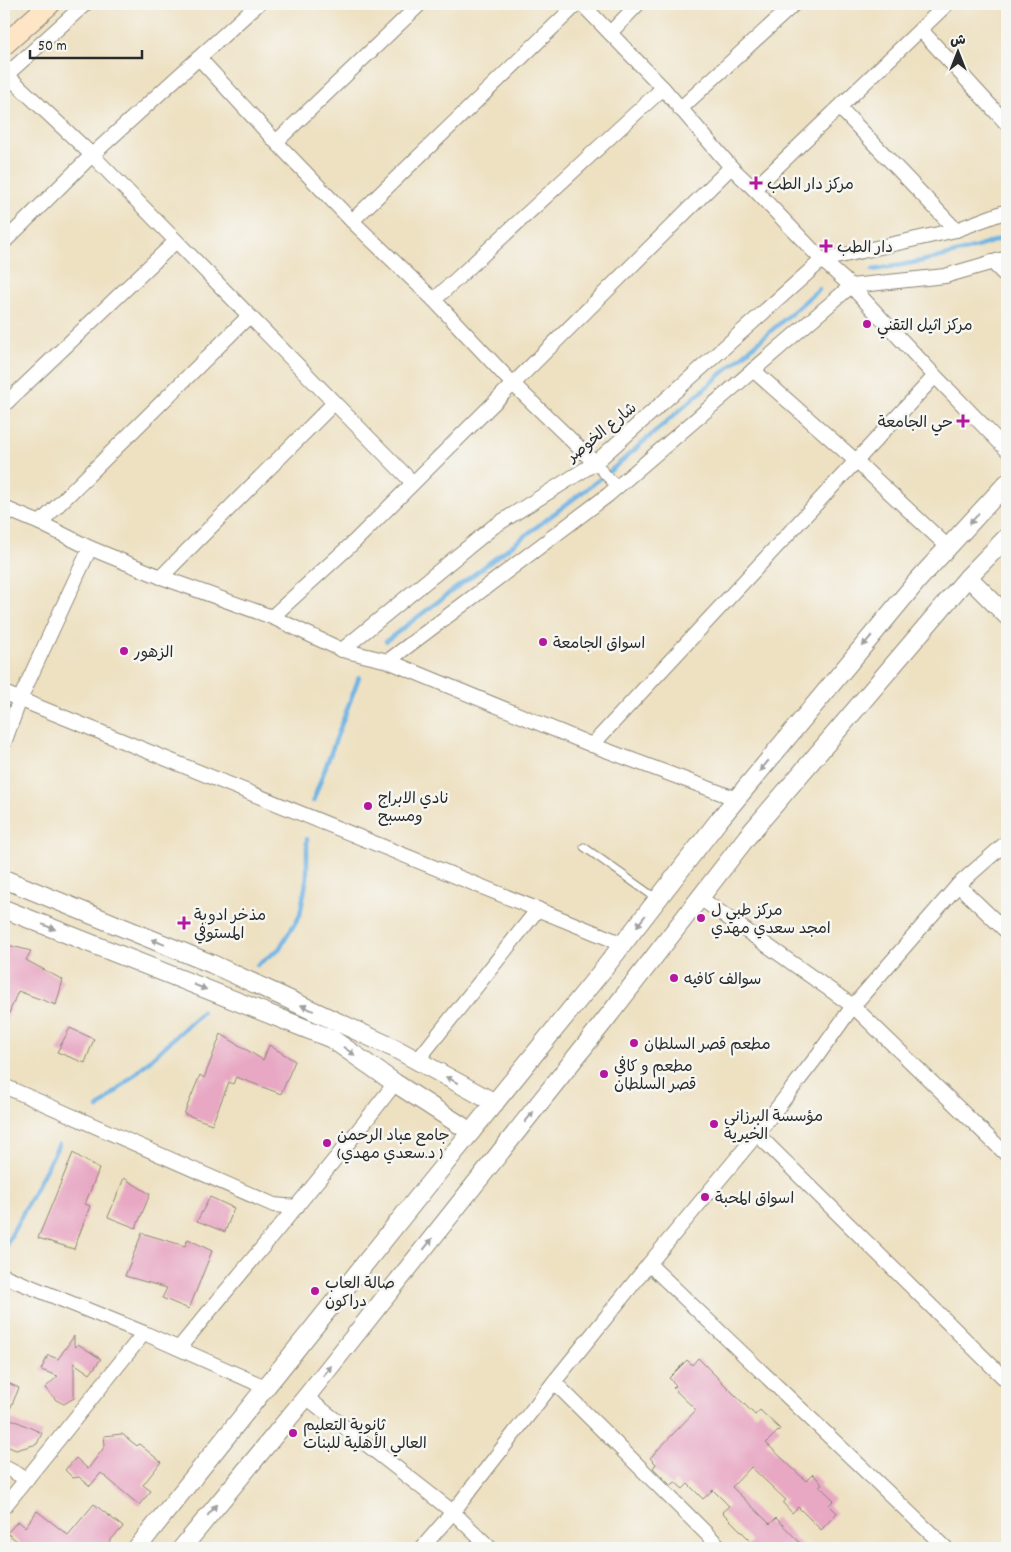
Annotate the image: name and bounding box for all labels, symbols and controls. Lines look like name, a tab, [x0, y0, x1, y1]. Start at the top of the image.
scale bar	[30, 28, 142, 60]
north arrow	[934, 28, 984, 78]
text: ش	[950, 31, 966, 51]
text: 50 m	[38, 36, 67, 58]
place label: مركز دار الطب	[767, 174, 854, 197]
marker: مركز دار الطب	[749, 176, 763, 190]
place label: دار الطب	[837, 237, 893, 260]
marker: دار الطب	[819, 239, 833, 253]
place label: مركز اثيل التقني	[877, 315, 972, 339]
marker: مركز اثيل التقني	[861, 318, 873, 330]
street label: شارع الخوصر	[561, 398, 642, 470]
place label: حي الجامعة	[878, 412, 953, 436]
marker: حي الجامعة	[957, 415, 969, 427]
one-way arrow	[968, 512, 980, 524]
place label: اسواق الجامعة	[553, 633, 645, 656]
one-way arrow	[862, 634, 873, 647]
marker: اسواق الجامعة	[537, 636, 549, 648]
place label: الزهور	[133, 642, 173, 665]
marker: الزهور	[118, 645, 130, 657]
one-way arrow	[758, 759, 769, 772]
place label: نادي الابراج ومسبح	[378, 788, 448, 829]
marker: نادي الابراج ومسبح	[362, 800, 374, 812]
place label: مركز طبي ل امجد سعدي مهدي	[711, 900, 831, 941]
place label: مذخر ادویة المستوفي	[194, 905, 266, 946]
marker: مركز طبي ل امجد سعدي مهدي	[695, 912, 707, 924]
one-way arrow	[636, 914, 646, 928]
marker: مذخر ادویة المستوفي	[178, 917, 190, 929]
one-way arrow	[42, 924, 56, 932]
one-way arrow	[150, 938, 165, 946]
place label: سوالف كافيه	[684, 969, 762, 992]
marker: سوالف كافيه	[668, 972, 680, 984]
one-way arrow	[193, 983, 208, 991]
one-way arrow	[300, 1004, 314, 1012]
place label: مطعم قصر السلطان	[644, 1034, 771, 1057]
marker: مطعم قصر السلطان	[628, 1037, 640, 1049]
one-way arrow	[342, 1046, 356, 1056]
place label: مطعم و كافي قصر السلطان	[614, 1056, 696, 1097]
marker: مطعم و كافي قصر السلطان	[598, 1068, 610, 1080]
one-way arrow	[445, 1076, 460, 1084]
place label: مؤسسة البرزاني الخيرية	[724, 1106, 823, 1147]
one-way arrow	[523, 1110, 534, 1123]
marker: مؤسسة البرزاني الخيرية	[708, 1118, 720, 1130]
place label: جامع عباد الرحمن (د.سعدي مهدي )	[337, 1125, 450, 1166]
marker: جامع عباد الرحمن (د.سعدي مهدي )	[321, 1137, 333, 1149]
place label: اسواق المحبة	[715, 1188, 794, 1211]
marker: اسواق المحبة	[699, 1191, 711, 1203]
one-way arrow	[422, 1238, 433, 1251]
place label: صالة العاب دراكون	[325, 1273, 395, 1314]
marker: صالة العاب دراكون	[309, 1285, 321, 1297]
one-way arrow	[321, 1365, 332, 1378]
place label: ثانوية التعليم العالي الأهلية للبنات	[303, 1415, 427, 1457]
marker: ثانوية التعليم العالي الأهلية للبنات	[287, 1427, 299, 1439]
one-way arrow	[207, 1504, 218, 1517]

